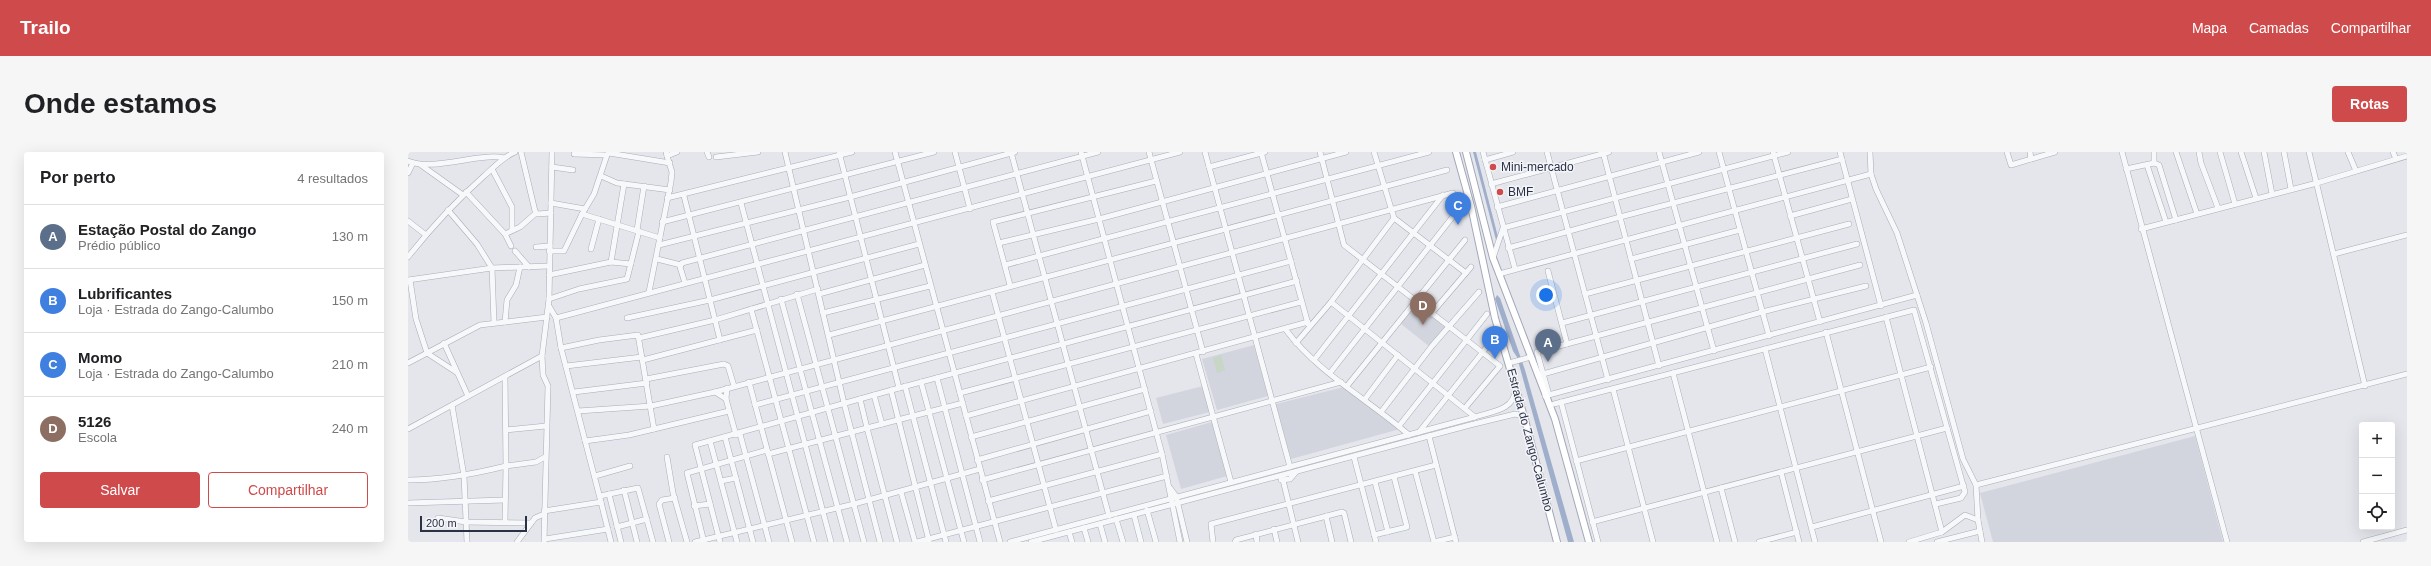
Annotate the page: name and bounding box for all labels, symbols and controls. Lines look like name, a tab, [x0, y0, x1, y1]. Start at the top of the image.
text: Trailo	[20, 17, 71, 38]
text: Mapa	[2192, 20, 2227, 36]
text: Camadas	[2249, 20, 2309, 36]
text: Compartilhar	[2331, 20, 2411, 36]
button: Rotas	[2332, 86, 2407, 122]
text: Onde estamos	[24, 88, 217, 119]
place label: Mini-mercado	[1501, 160, 1574, 174]
marker: Mini-mercado	[1488, 162, 1498, 172]
text: Por perto	[40, 168, 116, 187]
text: 4 resultados	[297, 171, 368, 186]
place label: BMF	[1508, 185, 1533, 199]
marker: BMF	[1495, 187, 1505, 197]
pin: C	[1445, 192, 1471, 225]
text: Estação Postal do Zango	[78, 221, 256, 238]
text: A	[48, 229, 58, 244]
text: 130 m	[332, 229, 368, 244]
text: Prédio público	[78, 238, 160, 253]
text: Lubrificantes	[78, 285, 172, 302]
your location	[1536, 285, 1556, 305]
pin: D	[1410, 292, 1436, 325]
text: B	[48, 293, 58, 308]
text: 150 m	[332, 293, 368, 308]
text: Loja · Estrada do Zango-Calumbo	[78, 302, 274, 317]
pin: B	[1482, 326, 1508, 359]
pin: A	[1535, 329, 1561, 362]
text: Momo	[78, 349, 122, 366]
text: C	[48, 357, 58, 372]
text: 210 m	[332, 357, 368, 372]
text: Loja · Estrada do Zango-Calumbo	[78, 366, 274, 381]
street label: Estrada do Zango-Calumbo	[1504, 367, 1556, 513]
text: 5126	[78, 413, 111, 430]
text: D	[48, 421, 58, 436]
text: 240 m	[332, 421, 368, 436]
map controls	[2359, 422, 2395, 530]
button: +	[2359, 422, 2395, 458]
text: Escola	[78, 430, 117, 445]
button: −	[2359, 458, 2395, 494]
button: Salvar	[40, 472, 200, 508]
button: Compartilhar	[208, 472, 368, 508]
button: locate	[2359, 494, 2395, 530]
scale bar	[420, 514, 527, 533]
text: 200 m	[426, 517, 457, 529]

